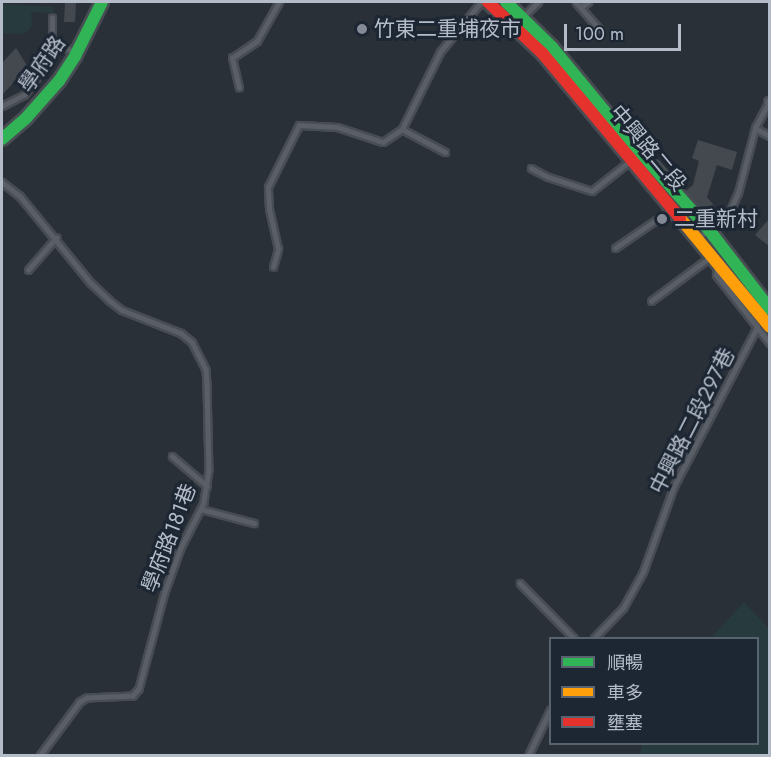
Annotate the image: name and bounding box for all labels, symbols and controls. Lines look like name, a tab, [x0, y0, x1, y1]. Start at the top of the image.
scale bar	[567, 12, 684, 50]
place label: 竹東二重埔夜市	[374, 16, 521, 42]
text: 100 m	[575, 21, 624, 47]
marker: 竹東二重埔夜市	[355, 22, 369, 36]
street label: 學府路	[14, 31, 70, 97]
street label: 中興路二段	[605, 100, 691, 196]
place label: 二重新村	[674, 206, 758, 232]
marker: 二重新村	[655, 212, 669, 226]
street label: 中興路二段297巷	[644, 344, 740, 498]
street label: 學府路181巷	[137, 480, 201, 596]
legend	[549, 637, 759, 745]
text: 順暢	[607, 650, 643, 676]
text: 車多	[607, 680, 643, 706]
text: 壅塞	[607, 710, 643, 736]

